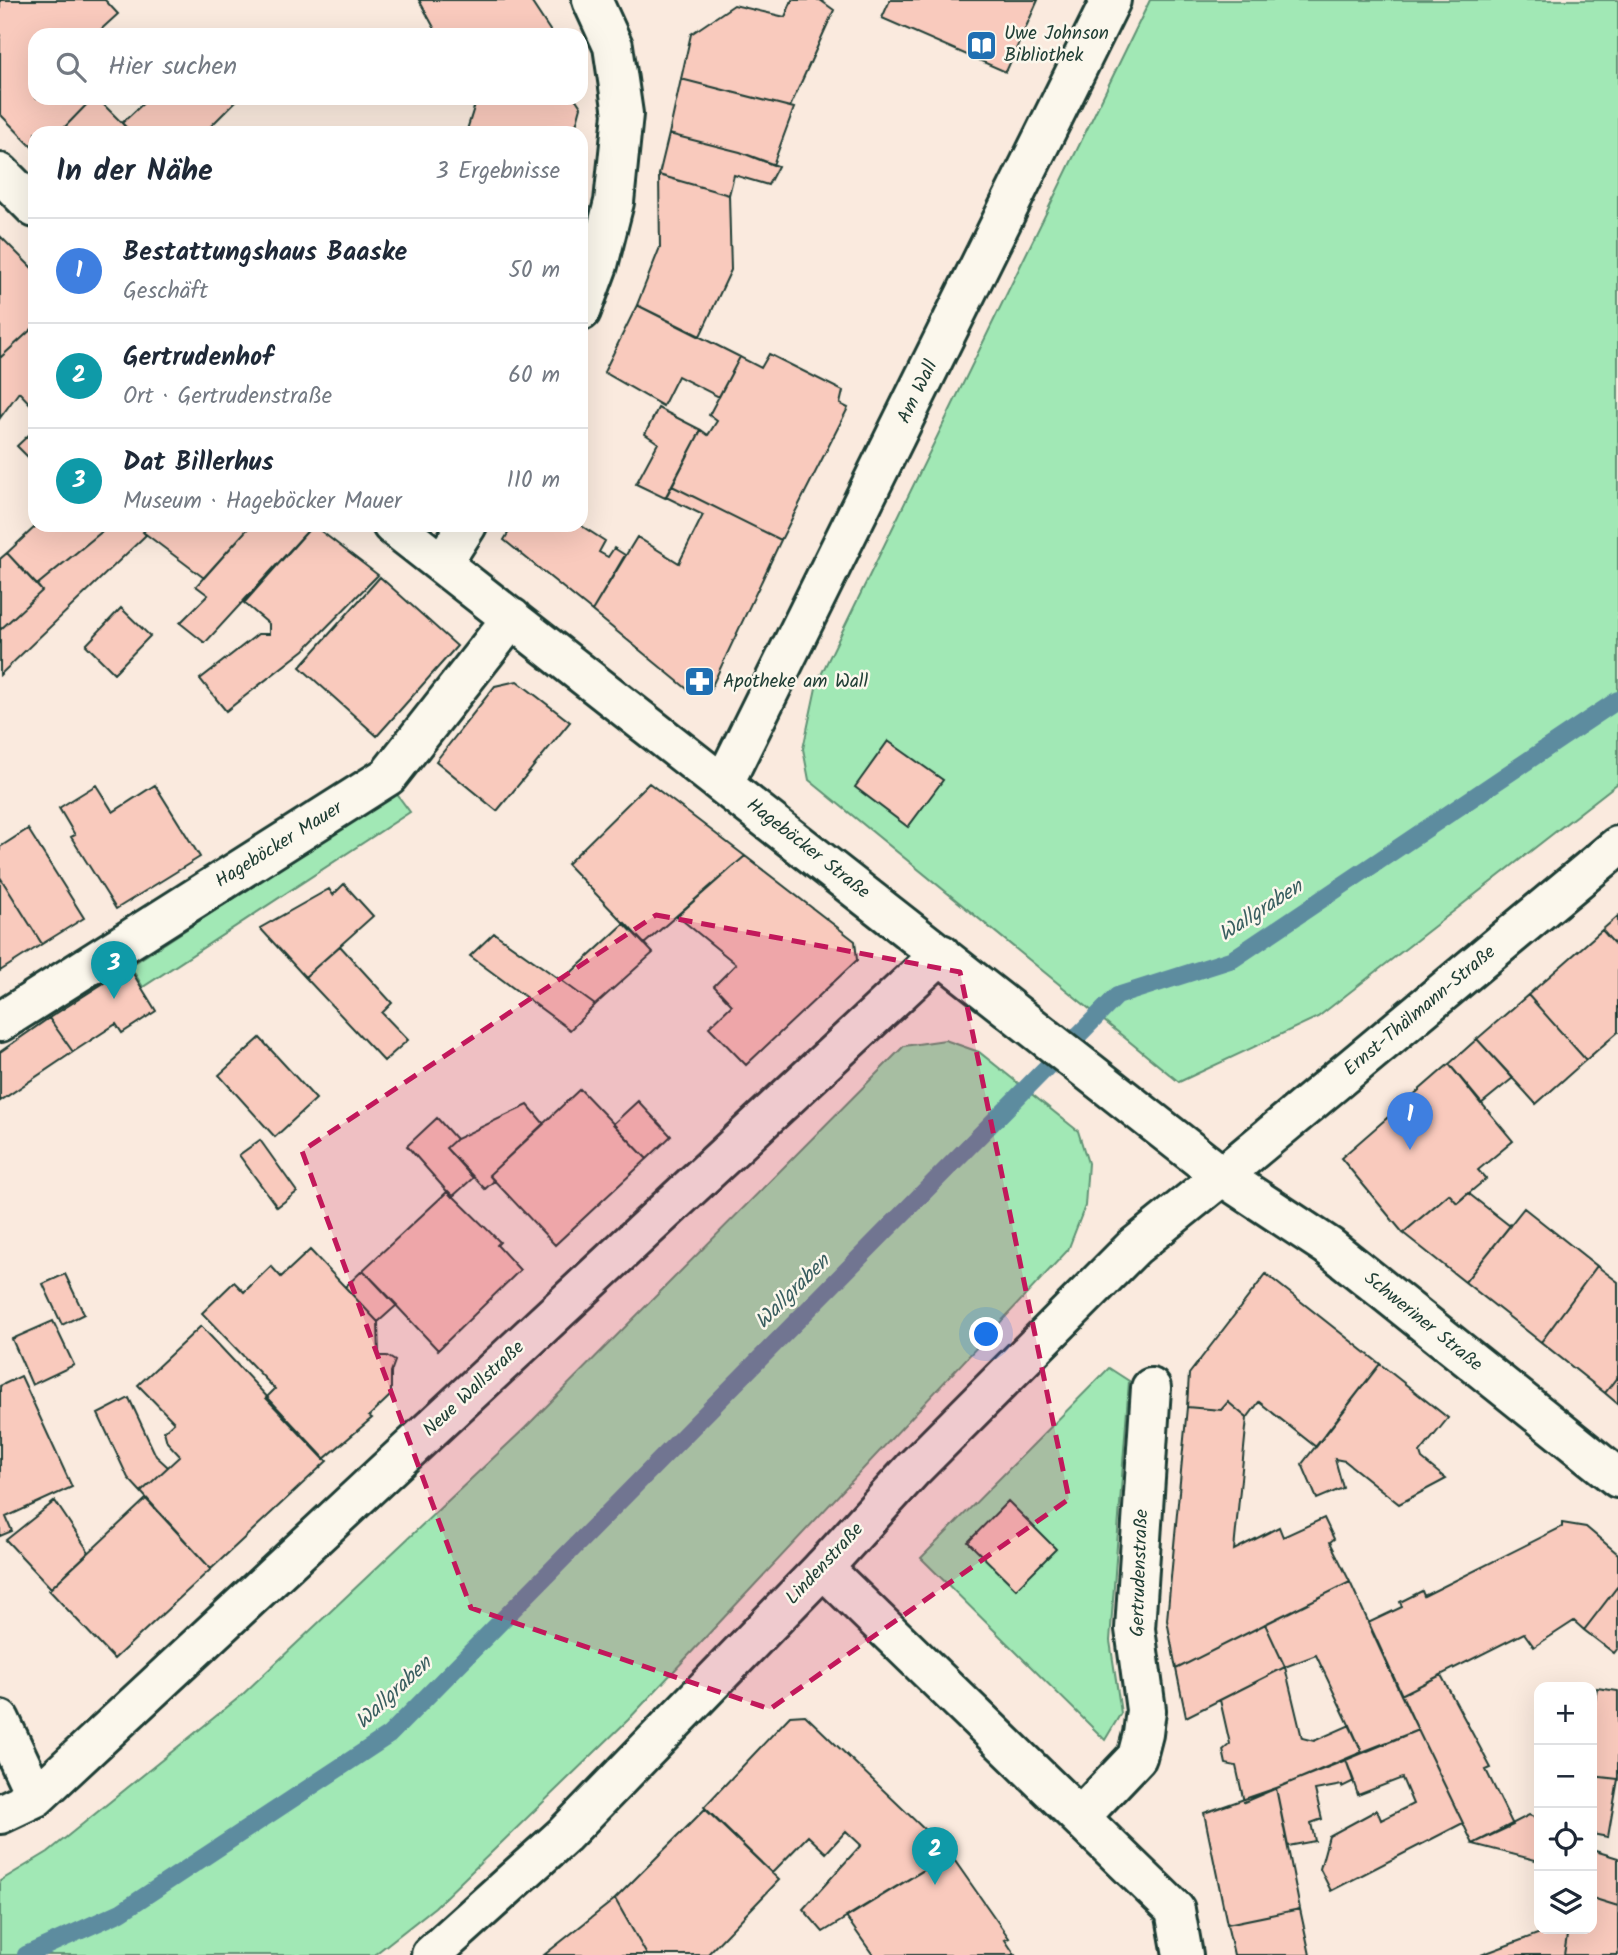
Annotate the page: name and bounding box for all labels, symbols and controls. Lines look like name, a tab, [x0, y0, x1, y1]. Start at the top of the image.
place label: Uwe Johnson Bibliothek	[1004, 19, 1109, 71]
search box	[28, 28, 588, 105]
library icon: Uwe Johnson Bibliothek	[964, 28, 998, 62]
text: Hier suchen	[108, 46, 237, 88]
icon: search	[52, 48, 90, 86]
text: In der Nähe	[56, 148, 213, 196]
text: 3 Ergebnisse	[436, 154, 560, 190]
text: Bestattungshaus Baaske	[123, 232, 407, 274]
text: 1	[76, 253, 82, 289]
text: 50 m	[509, 253, 560, 289]
text: Geschäft	[123, 274, 208, 310]
text: Gertrudenhof	[123, 337, 273, 379]
street label: Am Wall	[890, 355, 946, 429]
text: 2	[72, 358, 86, 394]
text: 60 m	[508, 358, 560, 394]
text: Ort · Gertrudenstraße	[123, 379, 332, 415]
text: Dat Billerhus	[123, 442, 274, 484]
text: 3	[73, 463, 85, 499]
text: 110 m	[507, 463, 560, 499]
text: Museum · Hageböcker Mauer	[123, 484, 402, 520]
pharmacy icon: Apotheke am Wall	[683, 665, 717, 699]
place label: Apotheke am Wall	[723, 667, 868, 697]
street label: Hageböcker Straße	[740, 791, 877, 907]
street label: Hageböcker Mauer	[209, 793, 350, 896]
water label: Wallgraben	[1212, 870, 1311, 951]
street label: Ernst-Thälmann-Straße	[1337, 938, 1503, 1084]
pin: 3	[91, 941, 137, 999]
pin: 1	[1387, 1092, 1433, 1150]
water label: Wallgraben	[748, 1245, 840, 1337]
street label: Schweriner Straße	[1357, 1264, 1489, 1380]
your location	[969, 1317, 1003, 1351]
street label: Neue Wallstraße	[416, 1333, 532, 1444]
street label: Gertrudenstraße	[1123, 1508, 1157, 1637]
street label: Lindenstraße	[779, 1516, 872, 1612]
water label: Wallgraben	[348, 1647, 441, 1737]
map controls	[1534, 1682, 1597, 1934]
button: +	[1534, 1682, 1597, 1745]
button: −	[1534, 1745, 1597, 1808]
button: locate	[1534, 1808, 1597, 1871]
pin: 2	[912, 1827, 958, 1885]
button: layers	[1534, 1871, 1597, 1934]

